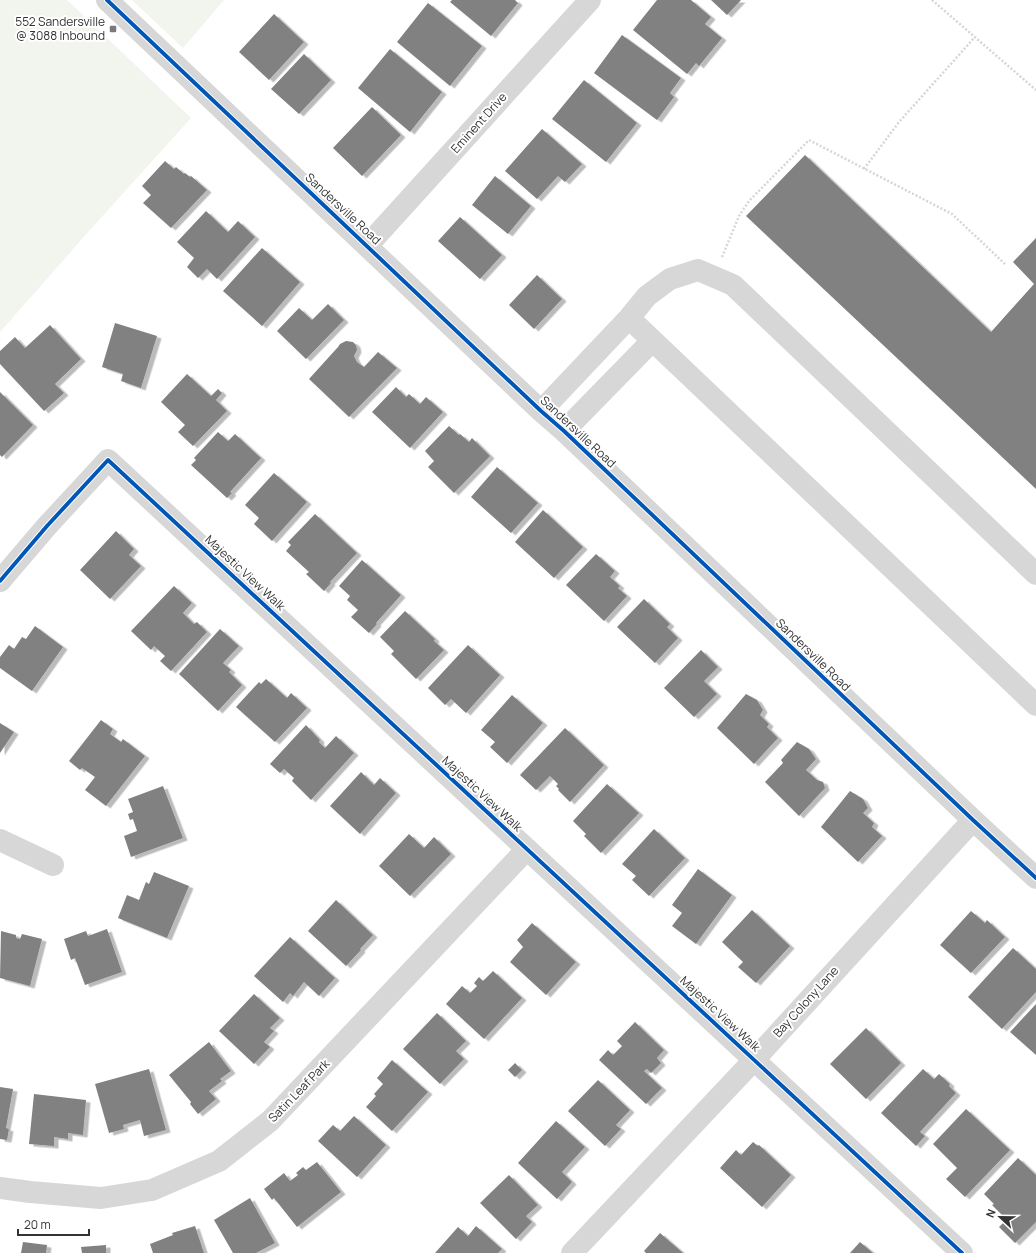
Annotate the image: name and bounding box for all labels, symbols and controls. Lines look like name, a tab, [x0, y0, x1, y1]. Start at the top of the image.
place label: 552 Sandersville @ 3088 Inbound	[15, 13, 105, 44]
marker: 552 Sandersville @ 3088 Inbound	[108, 24, 118, 34]
street label: Eminent Drive	[447, 89, 510, 157]
street label: Sandersville Road	[302, 169, 385, 248]
street label: Sandersville Road	[537, 392, 620, 471]
street label: Majestic View Walk	[202, 531, 290, 615]
street label: Sandersville Road	[772, 615, 854, 695]
street label: Majestic View Walk	[439, 752, 527, 836]
street label: Bay Colony Lane	[769, 962, 842, 1041]
street label: Majestic View Walk	[677, 972, 765, 1056]
street label: Satin Leaf Park	[264, 1055, 334, 1126]
north arrow	[980, 1197, 1020, 1237]
text: N	[982, 1207, 999, 1220]
scale bar	[18, 1211, 89, 1237]
text: 20 m	[24, 1216, 51, 1233]

